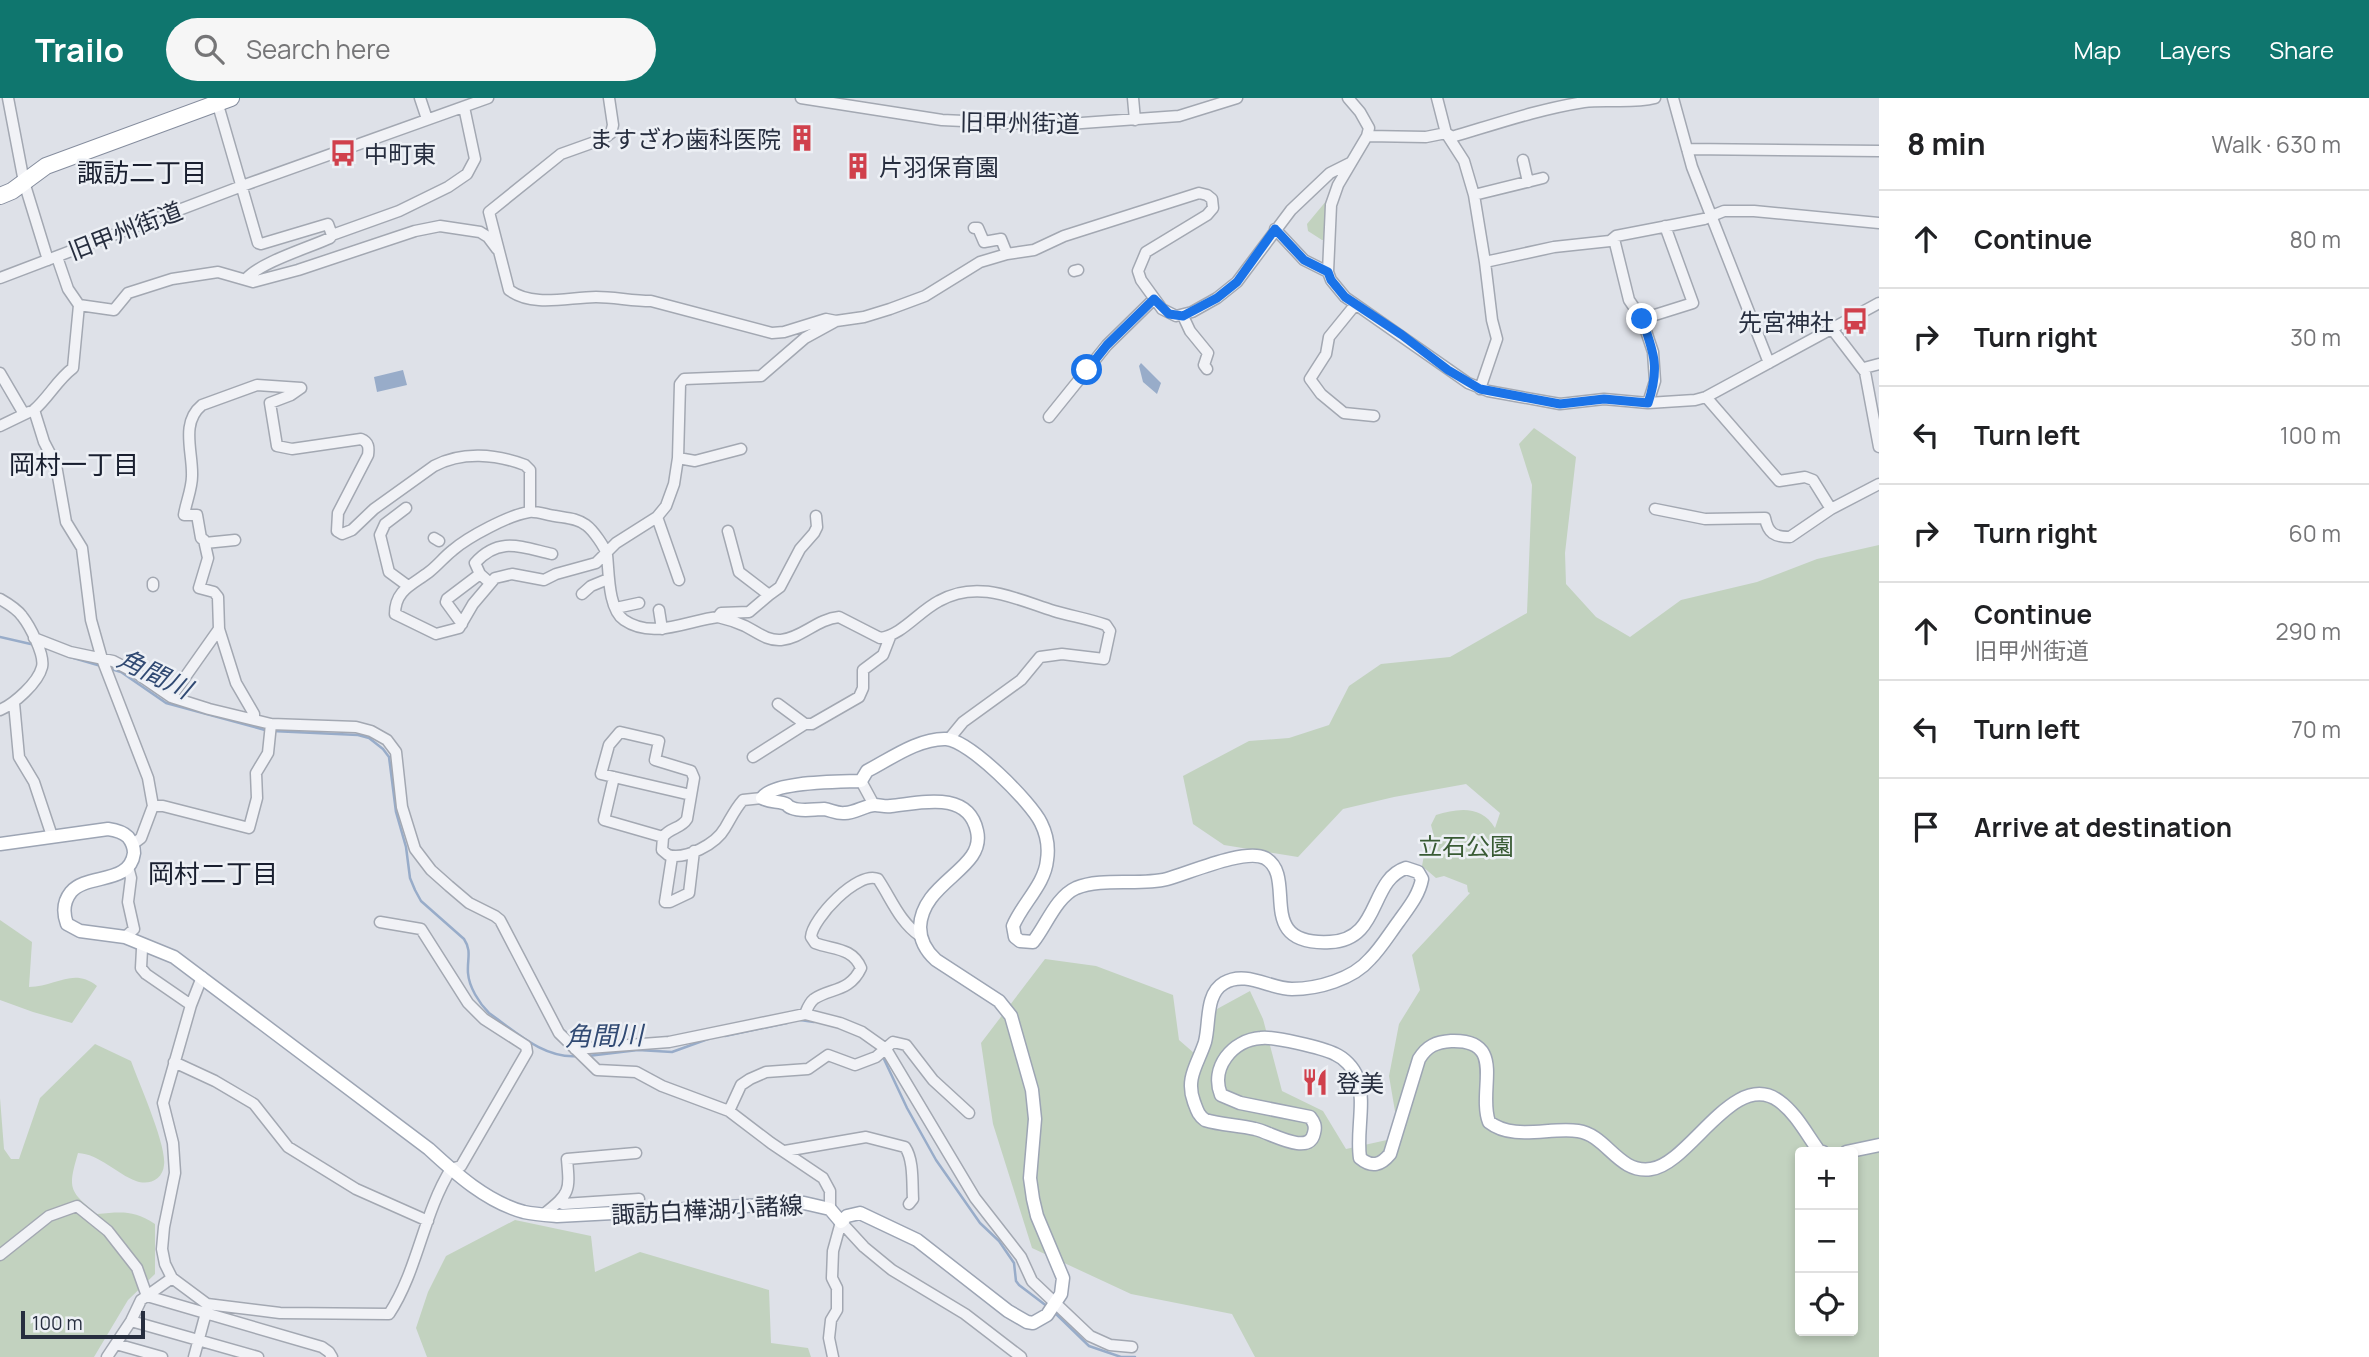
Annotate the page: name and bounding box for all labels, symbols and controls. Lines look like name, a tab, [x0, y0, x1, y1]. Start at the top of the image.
search box	[166, 18, 656, 81]
text: Trailo	[35, 27, 124, 72]
icon: search	[190, 30, 228, 68]
text: Search here	[246, 31, 391, 67]
text: Map	[2074, 33, 2121, 66]
text: Layers	[2159, 33, 2231, 66]
text: Share	[2269, 33, 2334, 66]
street label: 旧甲州街道	[960, 104, 1080, 140]
place label: ますざわ歯科医院	[589, 122, 781, 155]
building icon: ますざわ歯科医院	[787, 123, 817, 153]
text: 8 min	[1907, 123, 1986, 164]
text: Walk · 630 m	[2211, 128, 2341, 160]
place label: 中町東	[364, 137, 436, 170]
bus stop icon: 中町東	[328, 138, 358, 168]
place label: 片羽保育園	[879, 150, 999, 183]
building icon: 片羽保育園	[843, 151, 873, 181]
district label: 諏訪二丁目	[77, 154, 207, 190]
street label: 旧甲州街道	[63, 193, 187, 267]
icon: ahead	[1907, 220, 1945, 258]
text: Continue	[1974, 221, 2092, 257]
text: 80 m	[2290, 223, 2341, 255]
route end	[1626, 303, 1657, 334]
place label: 先宮神社	[1738, 305, 1834, 338]
bus stop icon: 先宮神社	[1840, 306, 1870, 336]
icon: right	[1907, 318, 1945, 356]
text: Turn right	[1974, 319, 2098, 355]
text: 30 m	[2290, 321, 2341, 353]
route start	[1071, 354, 1102, 385]
icon: left	[1907, 416, 1945, 454]
text: Turn left	[1974, 417, 2081, 453]
text: 100 m	[2280, 419, 2341, 451]
district label: 岡村一丁目	[9, 446, 139, 482]
icon: right	[1907, 514, 1945, 552]
text: Turn right	[1974, 515, 2098, 551]
text: 60 m	[2289, 517, 2341, 549]
text: Continue	[1974, 596, 2092, 632]
icon: ahead	[1907, 612, 1945, 650]
text: 290 m	[2275, 615, 2341, 647]
text: 旧甲州街道	[1974, 634, 2089, 666]
water label: 角間川	[112, 640, 201, 708]
icon: left	[1907, 710, 1945, 748]
text: Turn left	[1974, 711, 2081, 747]
text: 70 m	[2291, 713, 2341, 745]
icon: arrive	[1907, 808, 1945, 846]
text: Arrive at destination	[1974, 809, 2232, 845]
park label: 立石公園	[1418, 829, 1514, 862]
district label: 岡村二丁目	[148, 855, 278, 891]
water label: 角間川	[565, 1016, 646, 1054]
place label: 登美	[1336, 1066, 1384, 1099]
restaurant icon: 登美	[1300, 1067, 1330, 1097]
map controls	[1795, 1147, 1858, 1336]
button: +	[1795, 1147, 1858, 1210]
street label: 諏訪白樺湖小諸線	[610, 1187, 804, 1231]
button: −	[1795, 1210, 1858, 1273]
button: locate	[1795, 1273, 1858, 1336]
scale bar	[21, 1308, 145, 1340]
text: 100 m	[32, 1310, 83, 1336]

